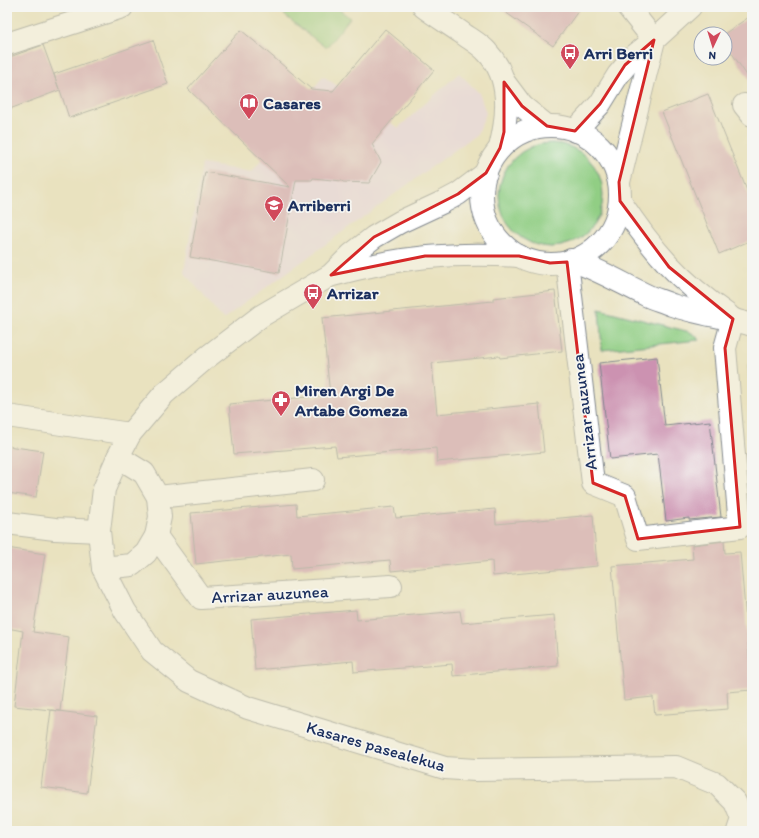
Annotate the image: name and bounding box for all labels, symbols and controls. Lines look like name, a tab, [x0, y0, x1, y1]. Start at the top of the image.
north arrow	[693, 26, 733, 66]
bus stop icon: Arri Berri	[559, 42, 581, 70]
place label: Arri Berri	[583, 43, 653, 63]
text: N	[708, 49, 717, 62]
library icon: Casares	[238, 92, 260, 120]
place label: Casares	[263, 93, 321, 113]
school or university icon: Arriberri	[263, 194, 285, 222]
place label: Arriberri	[287, 195, 351, 215]
bus stop icon: Arrizar	[302, 282, 324, 310]
place label: Arrizar	[326, 283, 379, 303]
street label: Arrizar auzunea	[567, 353, 601, 471]
place label: Miren Argi De Artabe Gomeza	[294, 380, 408, 420]
pharmacy icon: Miren Argi De Artabe Gomeza	[270, 389, 292, 417]
street label: Arrizar auzunea	[211, 581, 329, 607]
street label: Kasares pasealekua	[304, 717, 448, 775]

